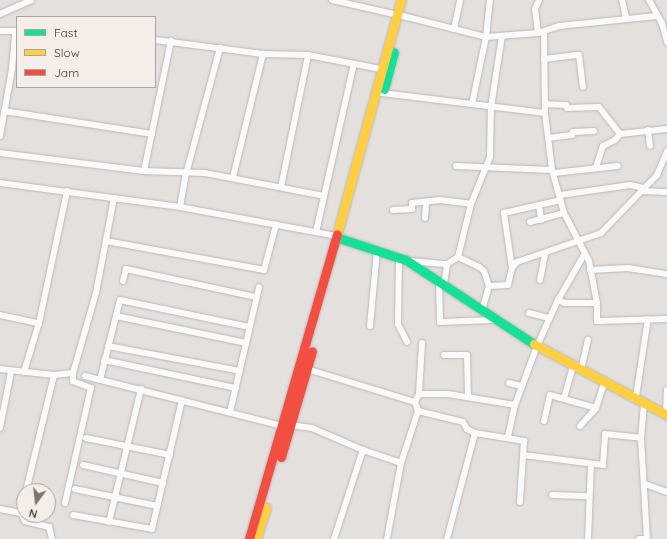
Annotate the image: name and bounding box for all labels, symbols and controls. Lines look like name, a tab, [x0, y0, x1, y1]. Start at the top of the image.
legend	[16, 16, 156, 88]
text: Fast	[54, 25, 78, 40]
text: Slow	[54, 45, 80, 60]
text: Jam	[54, 65, 79, 80]
north arrow	[16, 483, 56, 523]
text: N	[27, 506, 39, 521]

